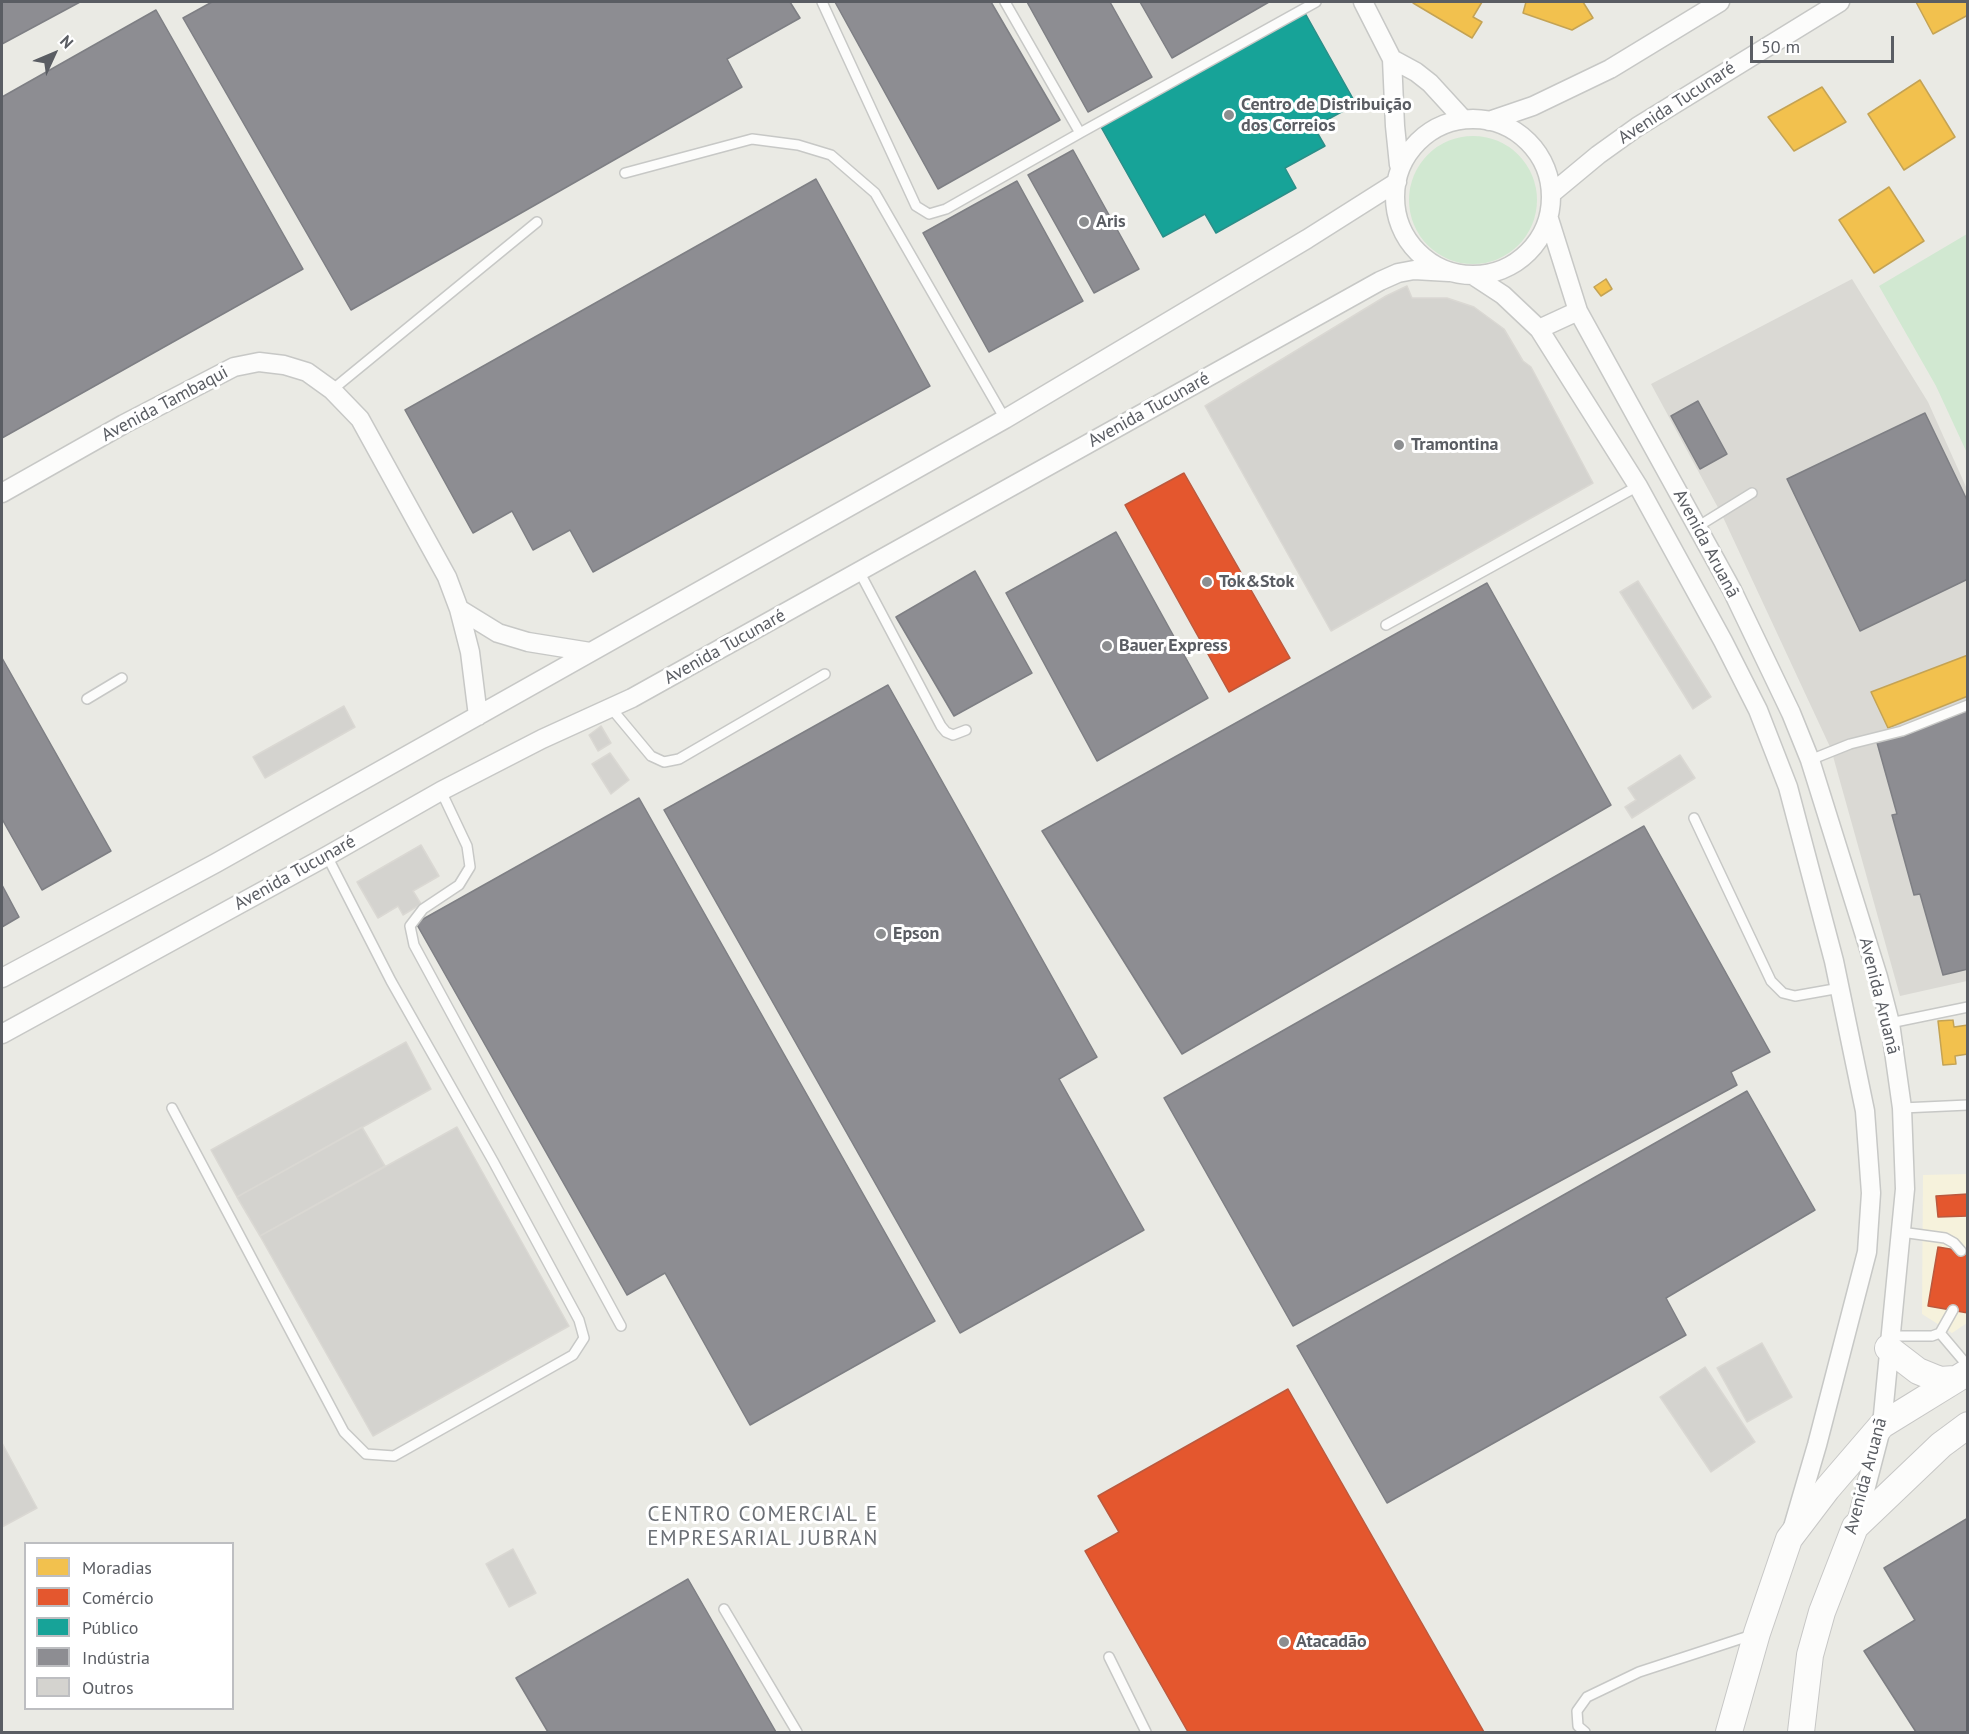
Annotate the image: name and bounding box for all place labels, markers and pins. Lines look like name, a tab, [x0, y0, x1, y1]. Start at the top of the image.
place label: Centro de Distribuição dos Correios	[1241, 94, 1412, 136]
marker: Centro de Distribuição dos Correios	[1222, 108, 1236, 122]
place label: Aris	[1096, 211, 1126, 233]
marker: Aris	[1077, 215, 1091, 229]
place label: Tramontina	[1411, 434, 1498, 456]
marker: Tramontina	[1392, 438, 1406, 452]
place label: Tok&Stok	[1219, 571, 1294, 593]
marker: Tok&Stok	[1200, 575, 1214, 589]
place label: Bauer Express	[1119, 635, 1227, 657]
marker: Bauer Express	[1100, 639, 1114, 653]
place label: Epson	[893, 923, 939, 945]
marker: Epson	[874, 927, 888, 941]
place label: Atacadão	[1296, 1631, 1367, 1653]
marker: Atacadão	[1277, 1635, 1291, 1649]

